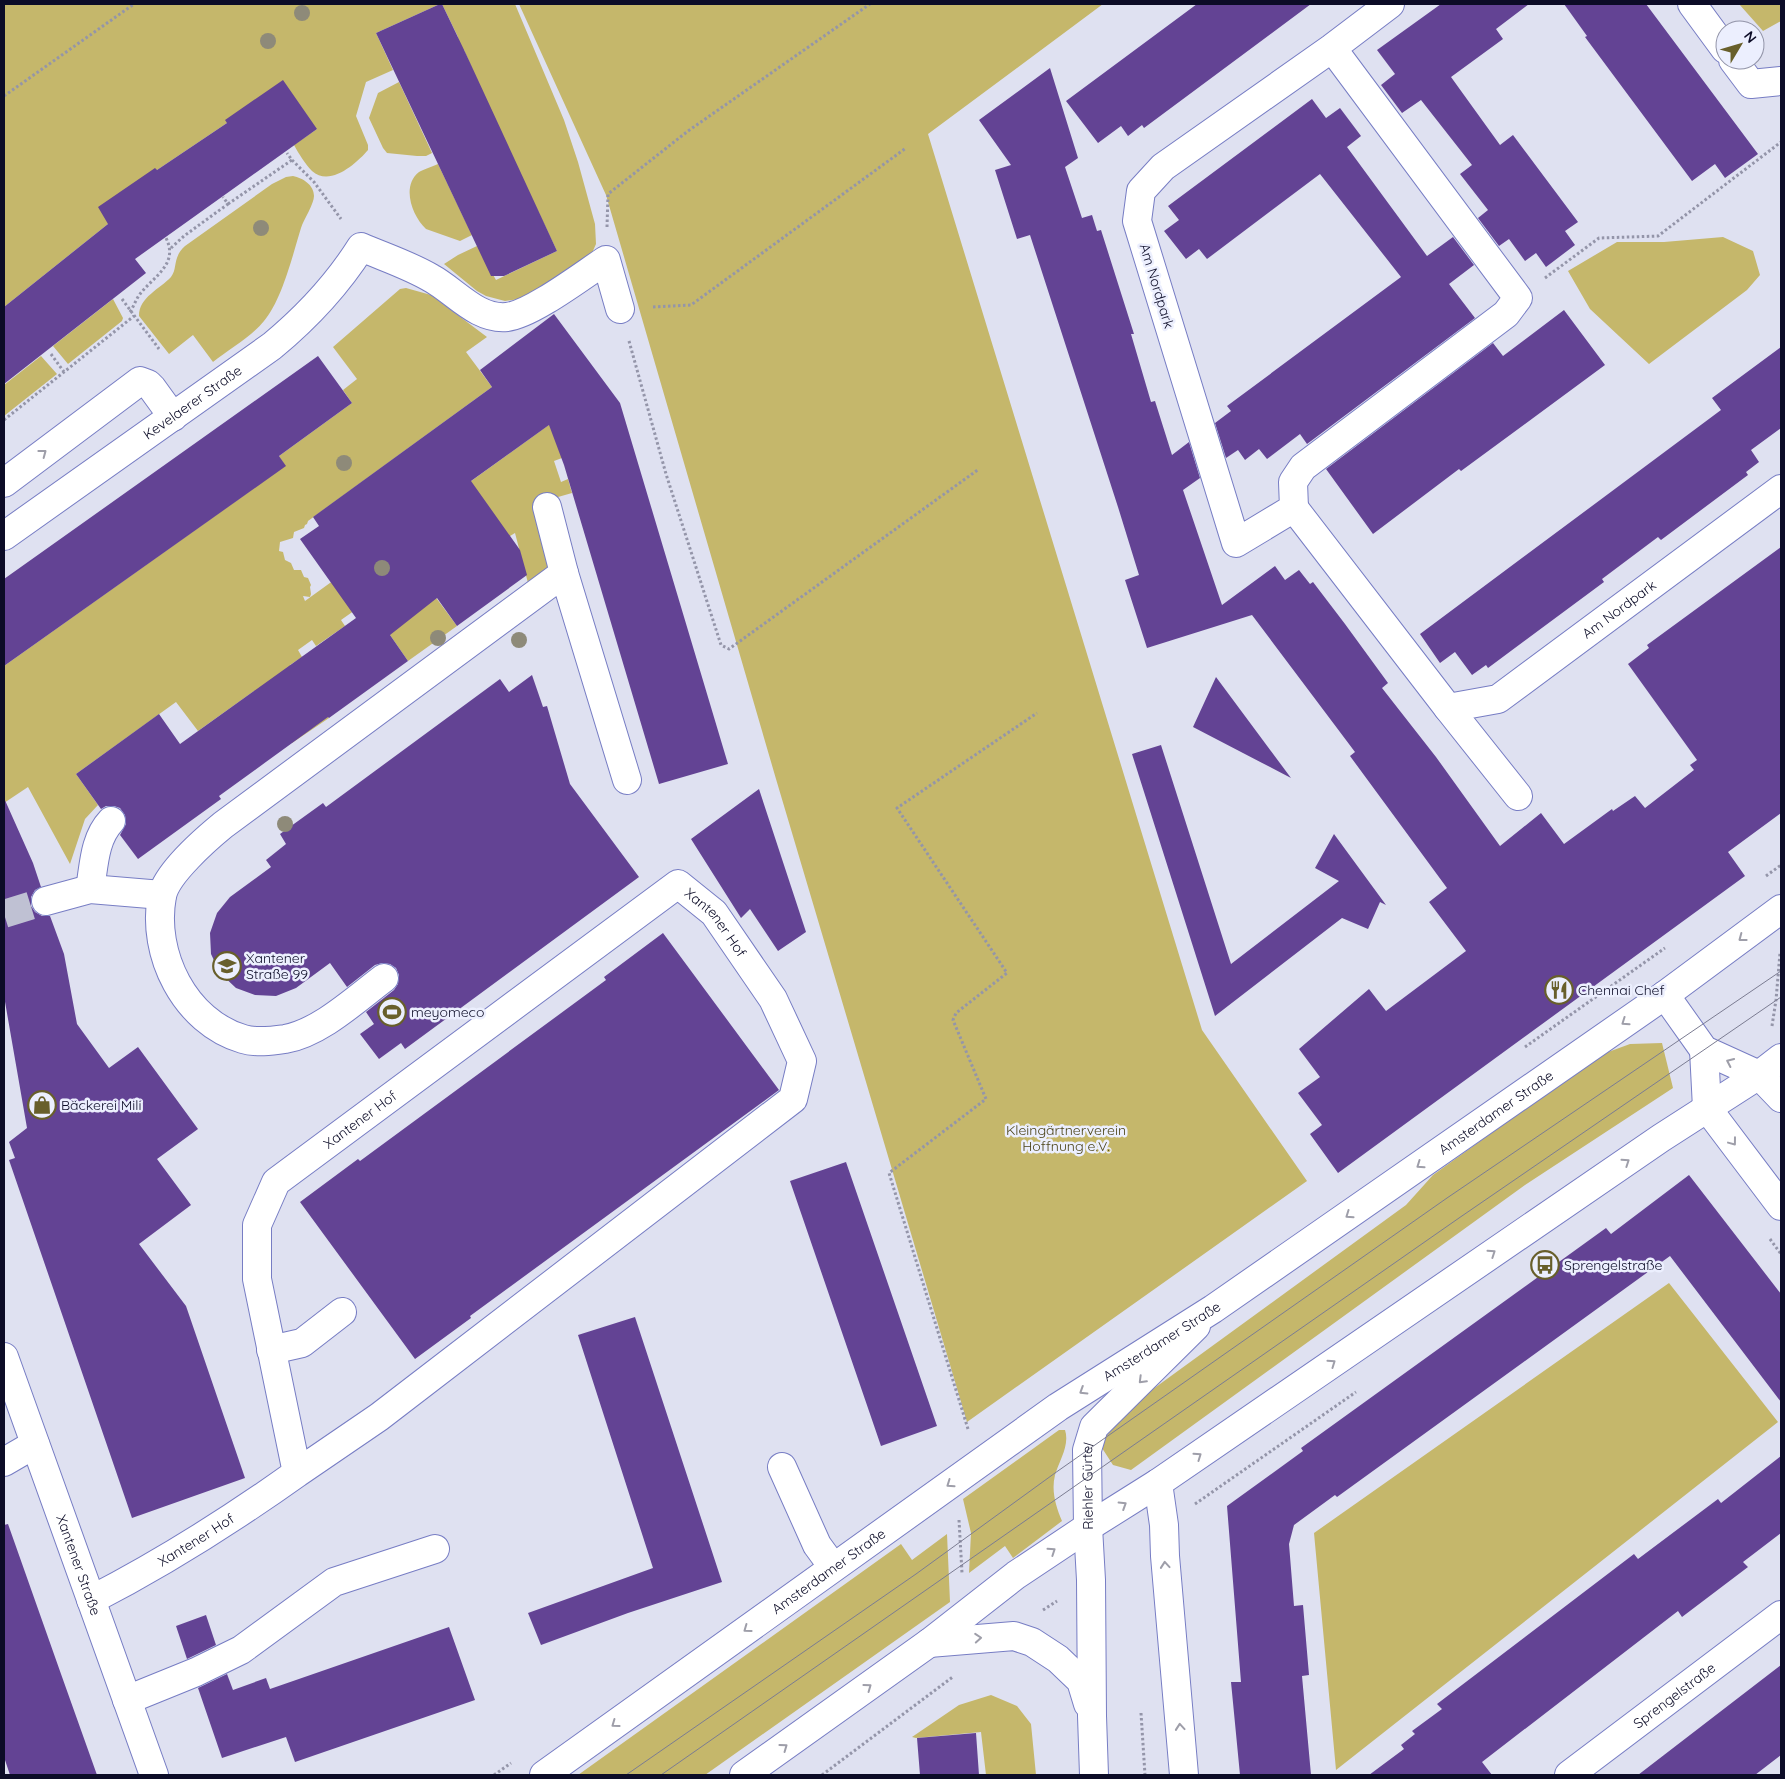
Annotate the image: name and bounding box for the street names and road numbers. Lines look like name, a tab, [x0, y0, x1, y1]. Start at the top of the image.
street label: Am Nordpark	[1136, 241, 1178, 331]
street label: Kevelaerer Straße	[140, 361, 245, 444]
street label: Am Nordpark	[1578, 576, 1660, 643]
street label: Xantener Hof	[681, 884, 750, 960]
street label: Amsterdamer Straße	[1435, 1066, 1557, 1159]
street label: Xantener Hof	[320, 1087, 400, 1153]
street label: Amsterdamer Straße	[1100, 1297, 1224, 1385]
street label: Riehler Gürtel	[1077, 1440, 1098, 1530]
street label: Xantener Hof	[155, 1509, 238, 1570]
street label: Xantener Straße	[52, 1512, 105, 1618]
street label: Amsterdamer Straße	[768, 1524, 889, 1618]
street label: Sprengelstraße	[1630, 1659, 1719, 1732]

